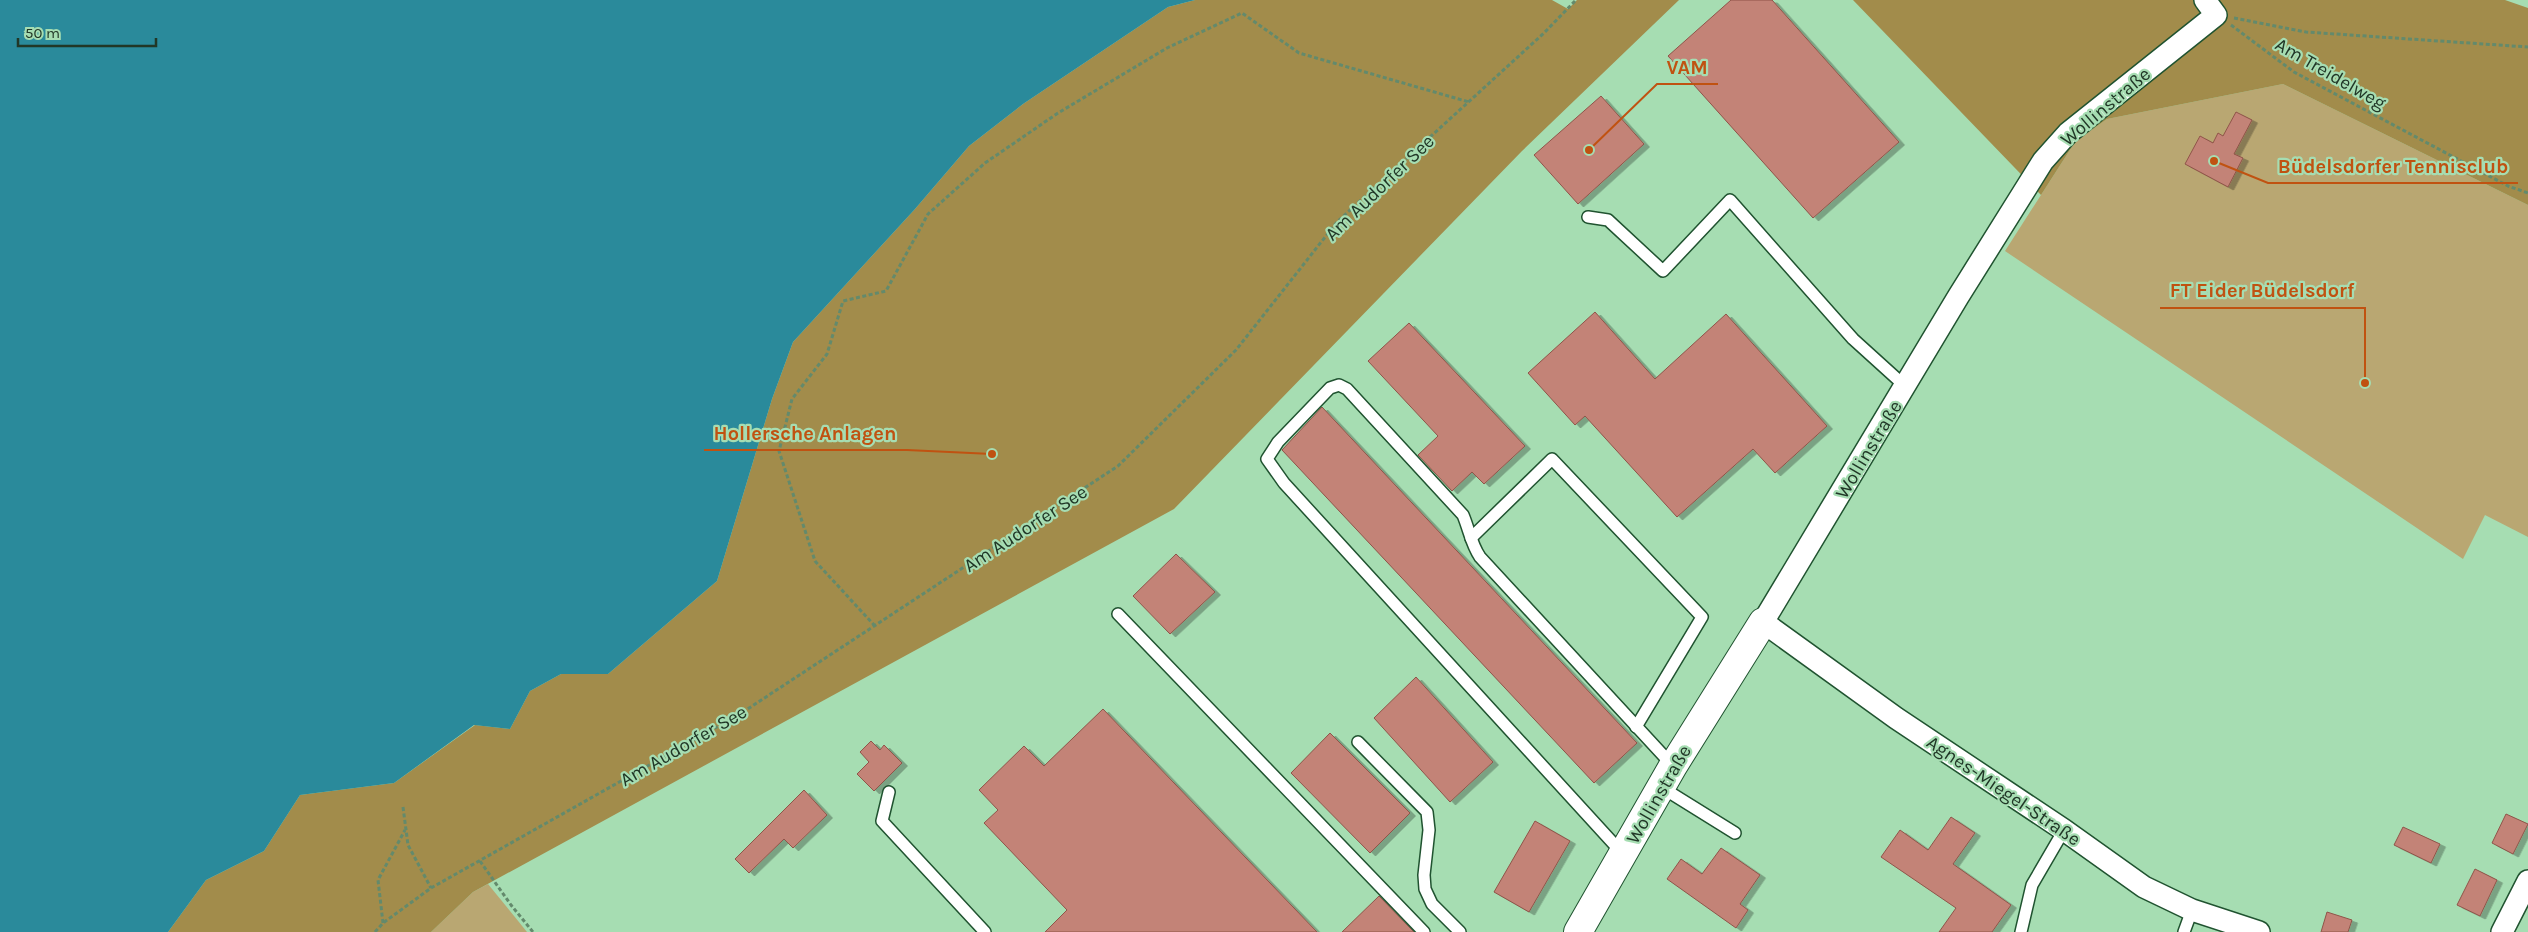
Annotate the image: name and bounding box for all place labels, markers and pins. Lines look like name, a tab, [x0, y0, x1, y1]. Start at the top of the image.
callout: VAM	[1657, 49, 1718, 84]
callout: Büdelsdorfer Tennisclub	[2268, 148, 2518, 183]
callout: FT Eider Büdelsdorf	[2160, 273, 2365, 308]
callout: Hollersche Anlagen	[704, 415, 907, 450]

